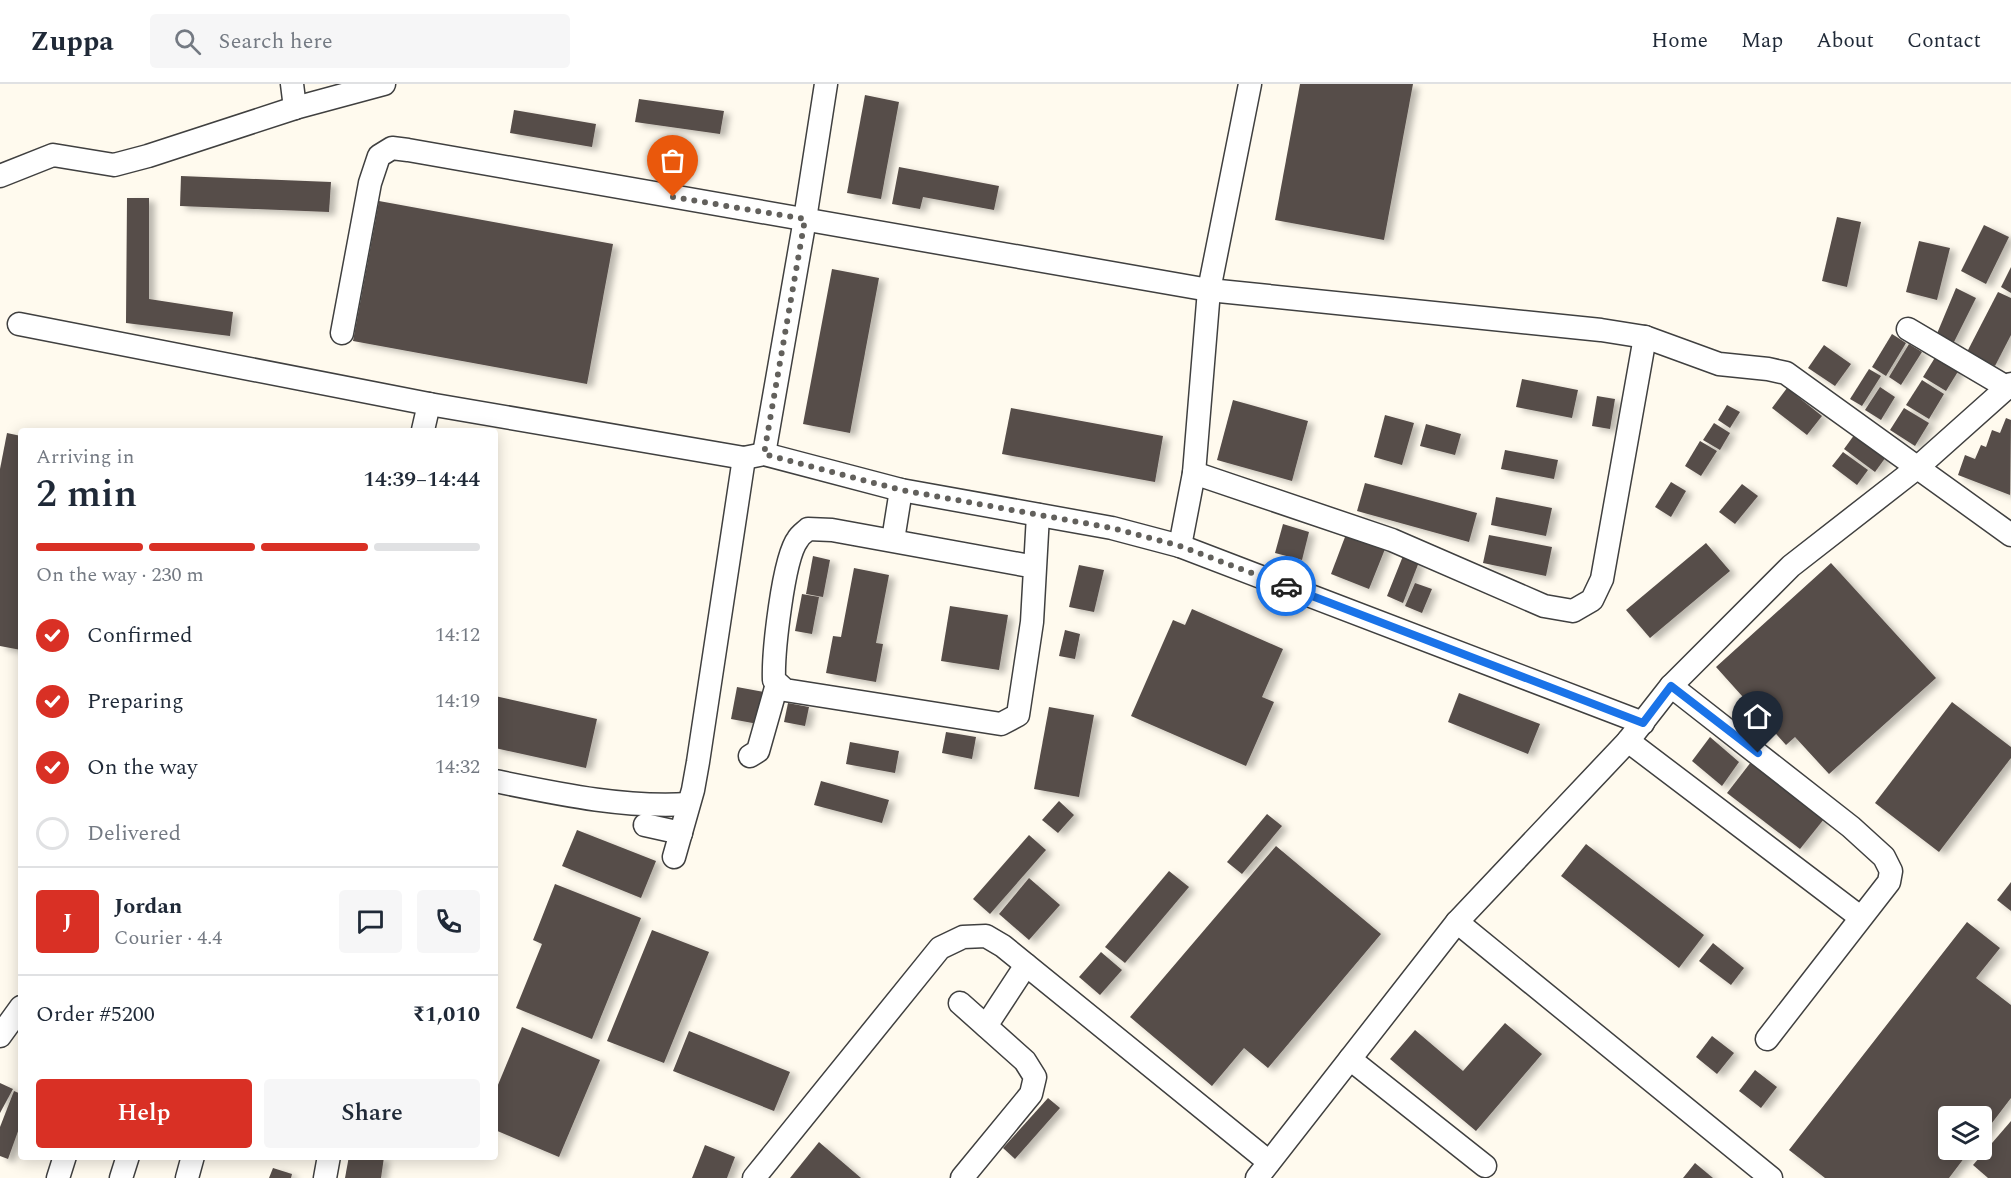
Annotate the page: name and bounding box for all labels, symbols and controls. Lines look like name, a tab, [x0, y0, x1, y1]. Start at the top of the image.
search box	[150, 14, 570, 68]
text: Zuppa	[30, 20, 114, 63]
icon: search	[171, 25, 204, 58]
text: Search here	[219, 25, 333, 58]
text: Home	[1651, 25, 1708, 57]
text: Map	[1741, 25, 1783, 57]
text: About	[1816, 25, 1874, 57]
text: Contact	[1907, 25, 1981, 57]
pin	[647, 135, 698, 197]
icon: bag	[656, 144, 689, 177]
text: Arriving in	[36, 442, 134, 472]
text: 14:39–14:44	[363, 463, 480, 496]
text: 2 min	[36, 465, 137, 524]
courier	[1256, 556, 1316, 616]
text: On the way · 230 m	[36, 560, 204, 590]
icon: car	[1270, 570, 1303, 603]
icon: check	[36, 619, 69, 652]
text: Confirmed	[87, 619, 193, 652]
text: 14:12	[435, 620, 480, 650]
icon: check	[36, 685, 69, 718]
text: Preparing	[87, 685, 184, 718]
text: 14:19	[435, 686, 480, 716]
pin	[1732, 691, 1783, 753]
icon: home	[1741, 700, 1774, 733]
icon: check	[36, 751, 69, 784]
text: On the way	[87, 751, 198, 784]
text: 14:32	[435, 752, 480, 782]
text: Delivered	[87, 817, 181, 850]
text: Jordan	[114, 890, 182, 923]
button: chat	[339, 890, 402, 953]
button: phone	[417, 890, 480, 953]
text: J	[63, 905, 72, 938]
text: Courier · 4.4	[114, 923, 222, 953]
text: Order #5200	[36, 998, 155, 1031]
text: ₹1,010	[412, 998, 480, 1031]
button: Help	[36, 1079, 252, 1148]
button: Share	[264, 1079, 480, 1148]
map controls	[1938, 1106, 1992, 1160]
button: layers	[1938, 1106, 1992, 1160]

